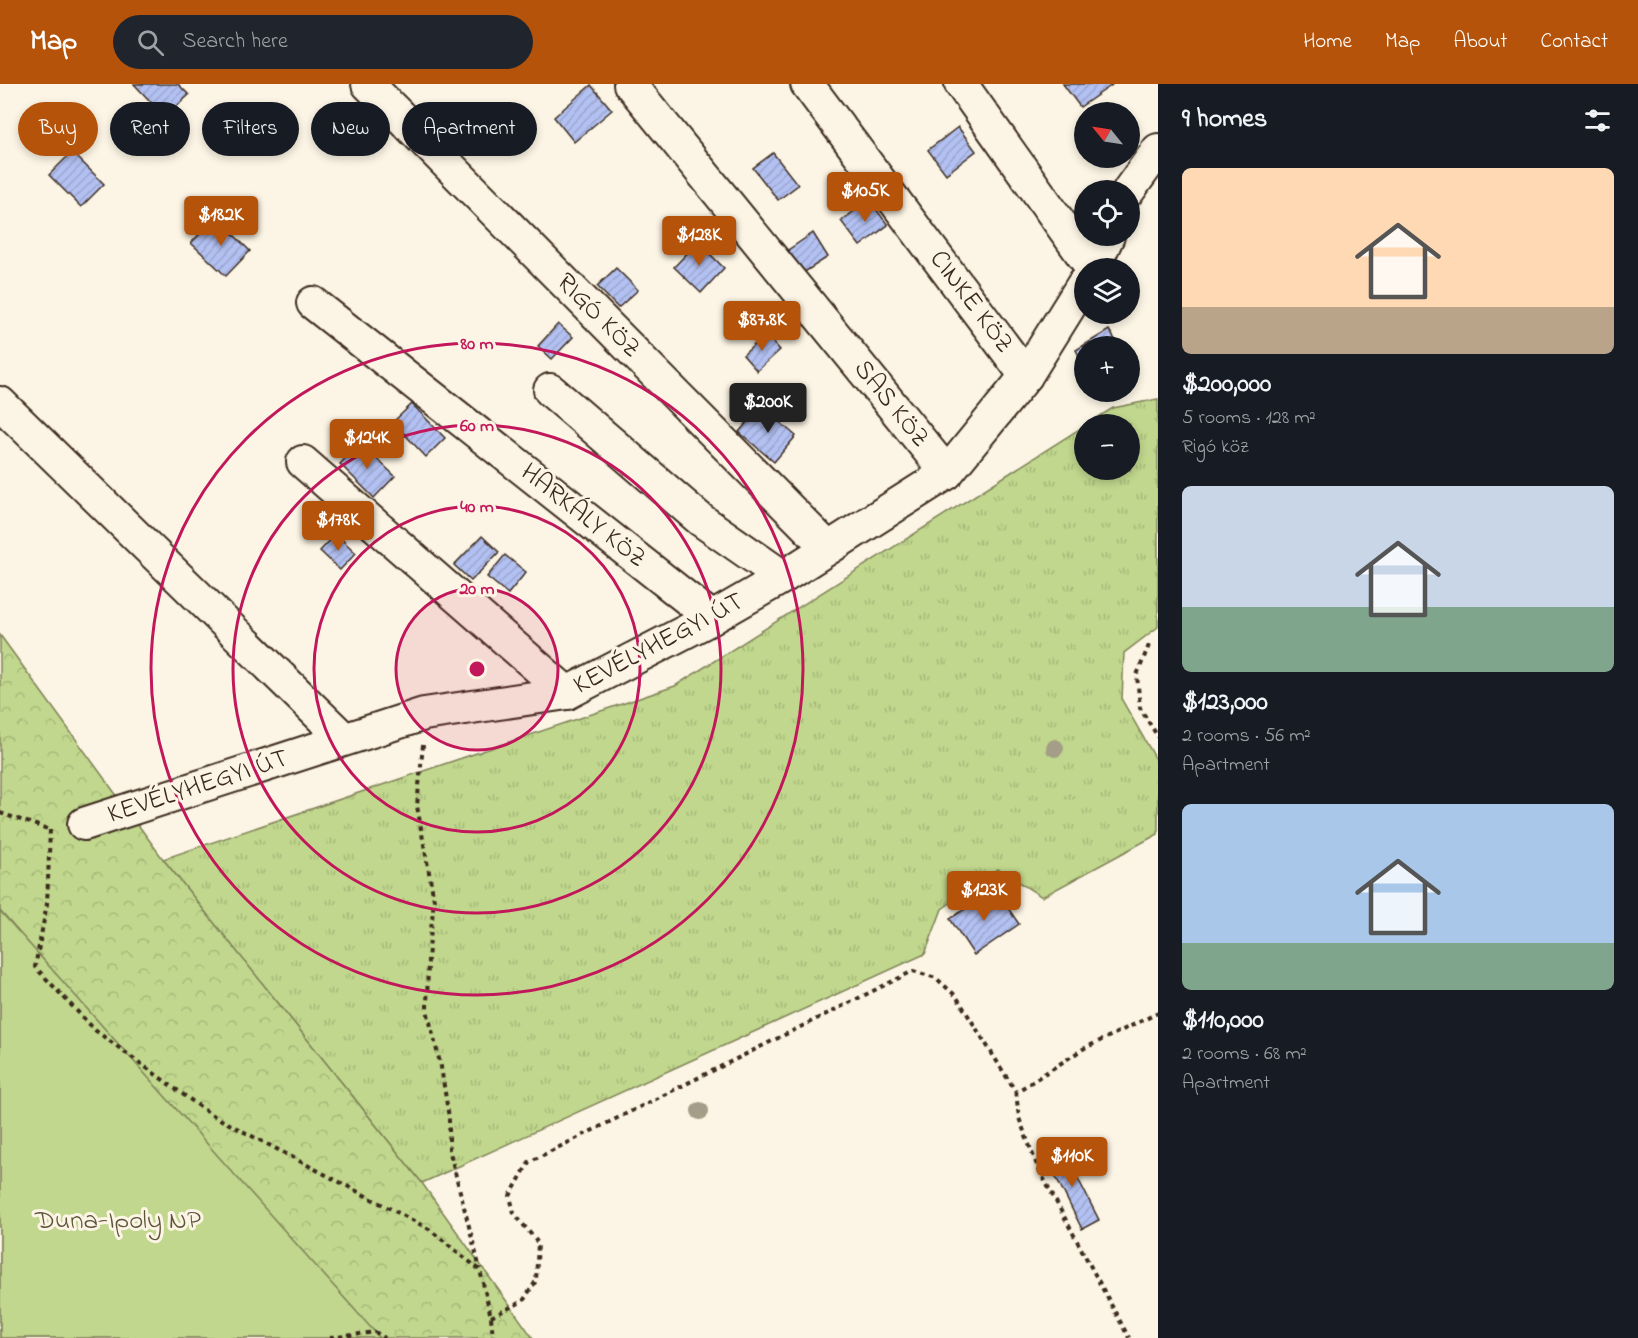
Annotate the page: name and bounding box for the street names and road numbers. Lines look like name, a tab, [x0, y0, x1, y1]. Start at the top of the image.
street label: CINKE KÖZ	[919, 242, 1023, 362]
street label: RIGÓ KÖZ	[546, 264, 650, 368]
street label: SAS KÖZ	[843, 352, 939, 456]
street label: HARKÁLY KÖZ	[512, 454, 654, 578]
street label: KEVÉLYHEGYI ÚT	[567, 583, 751, 705]
street label: KEVÉLYHEGYI ÚT	[103, 739, 293, 835]

